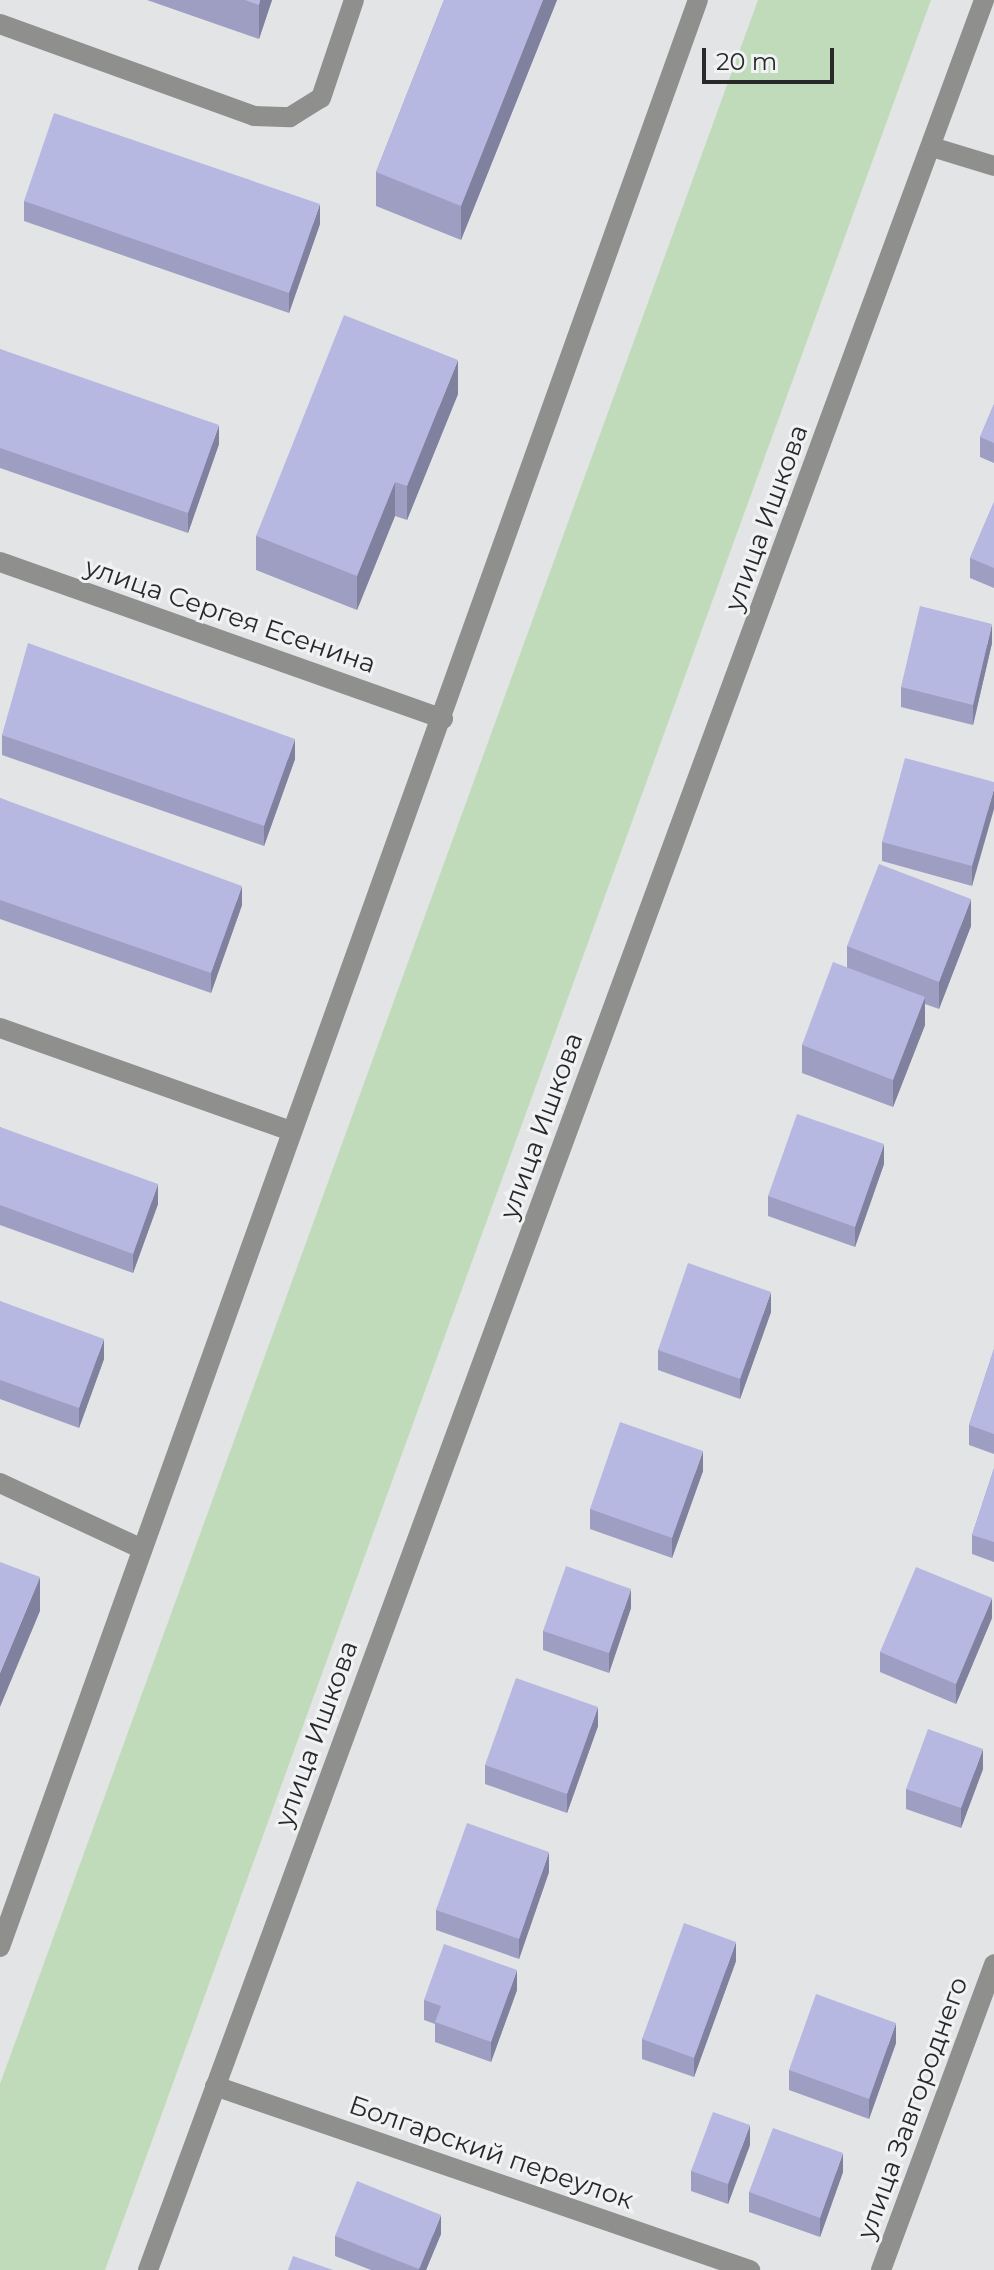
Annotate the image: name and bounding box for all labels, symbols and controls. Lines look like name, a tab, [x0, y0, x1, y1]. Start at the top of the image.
scale bar	[706, 32, 838, 82]
text: 20 m	[716, 47, 777, 76]
street label: улица Ишкова	[719, 421, 815, 615]
street label: улица Сергея Есенина	[81, 552, 379, 680]
street label: улица Ишкова	[494, 1029, 590, 1223]
street label: улица Ишкова	[269, 1637, 365, 1831]
street label: улица Завгороднего	[851, 1973, 975, 2243]
street label: Болгарский переулок	[345, 2090, 637, 2216]

